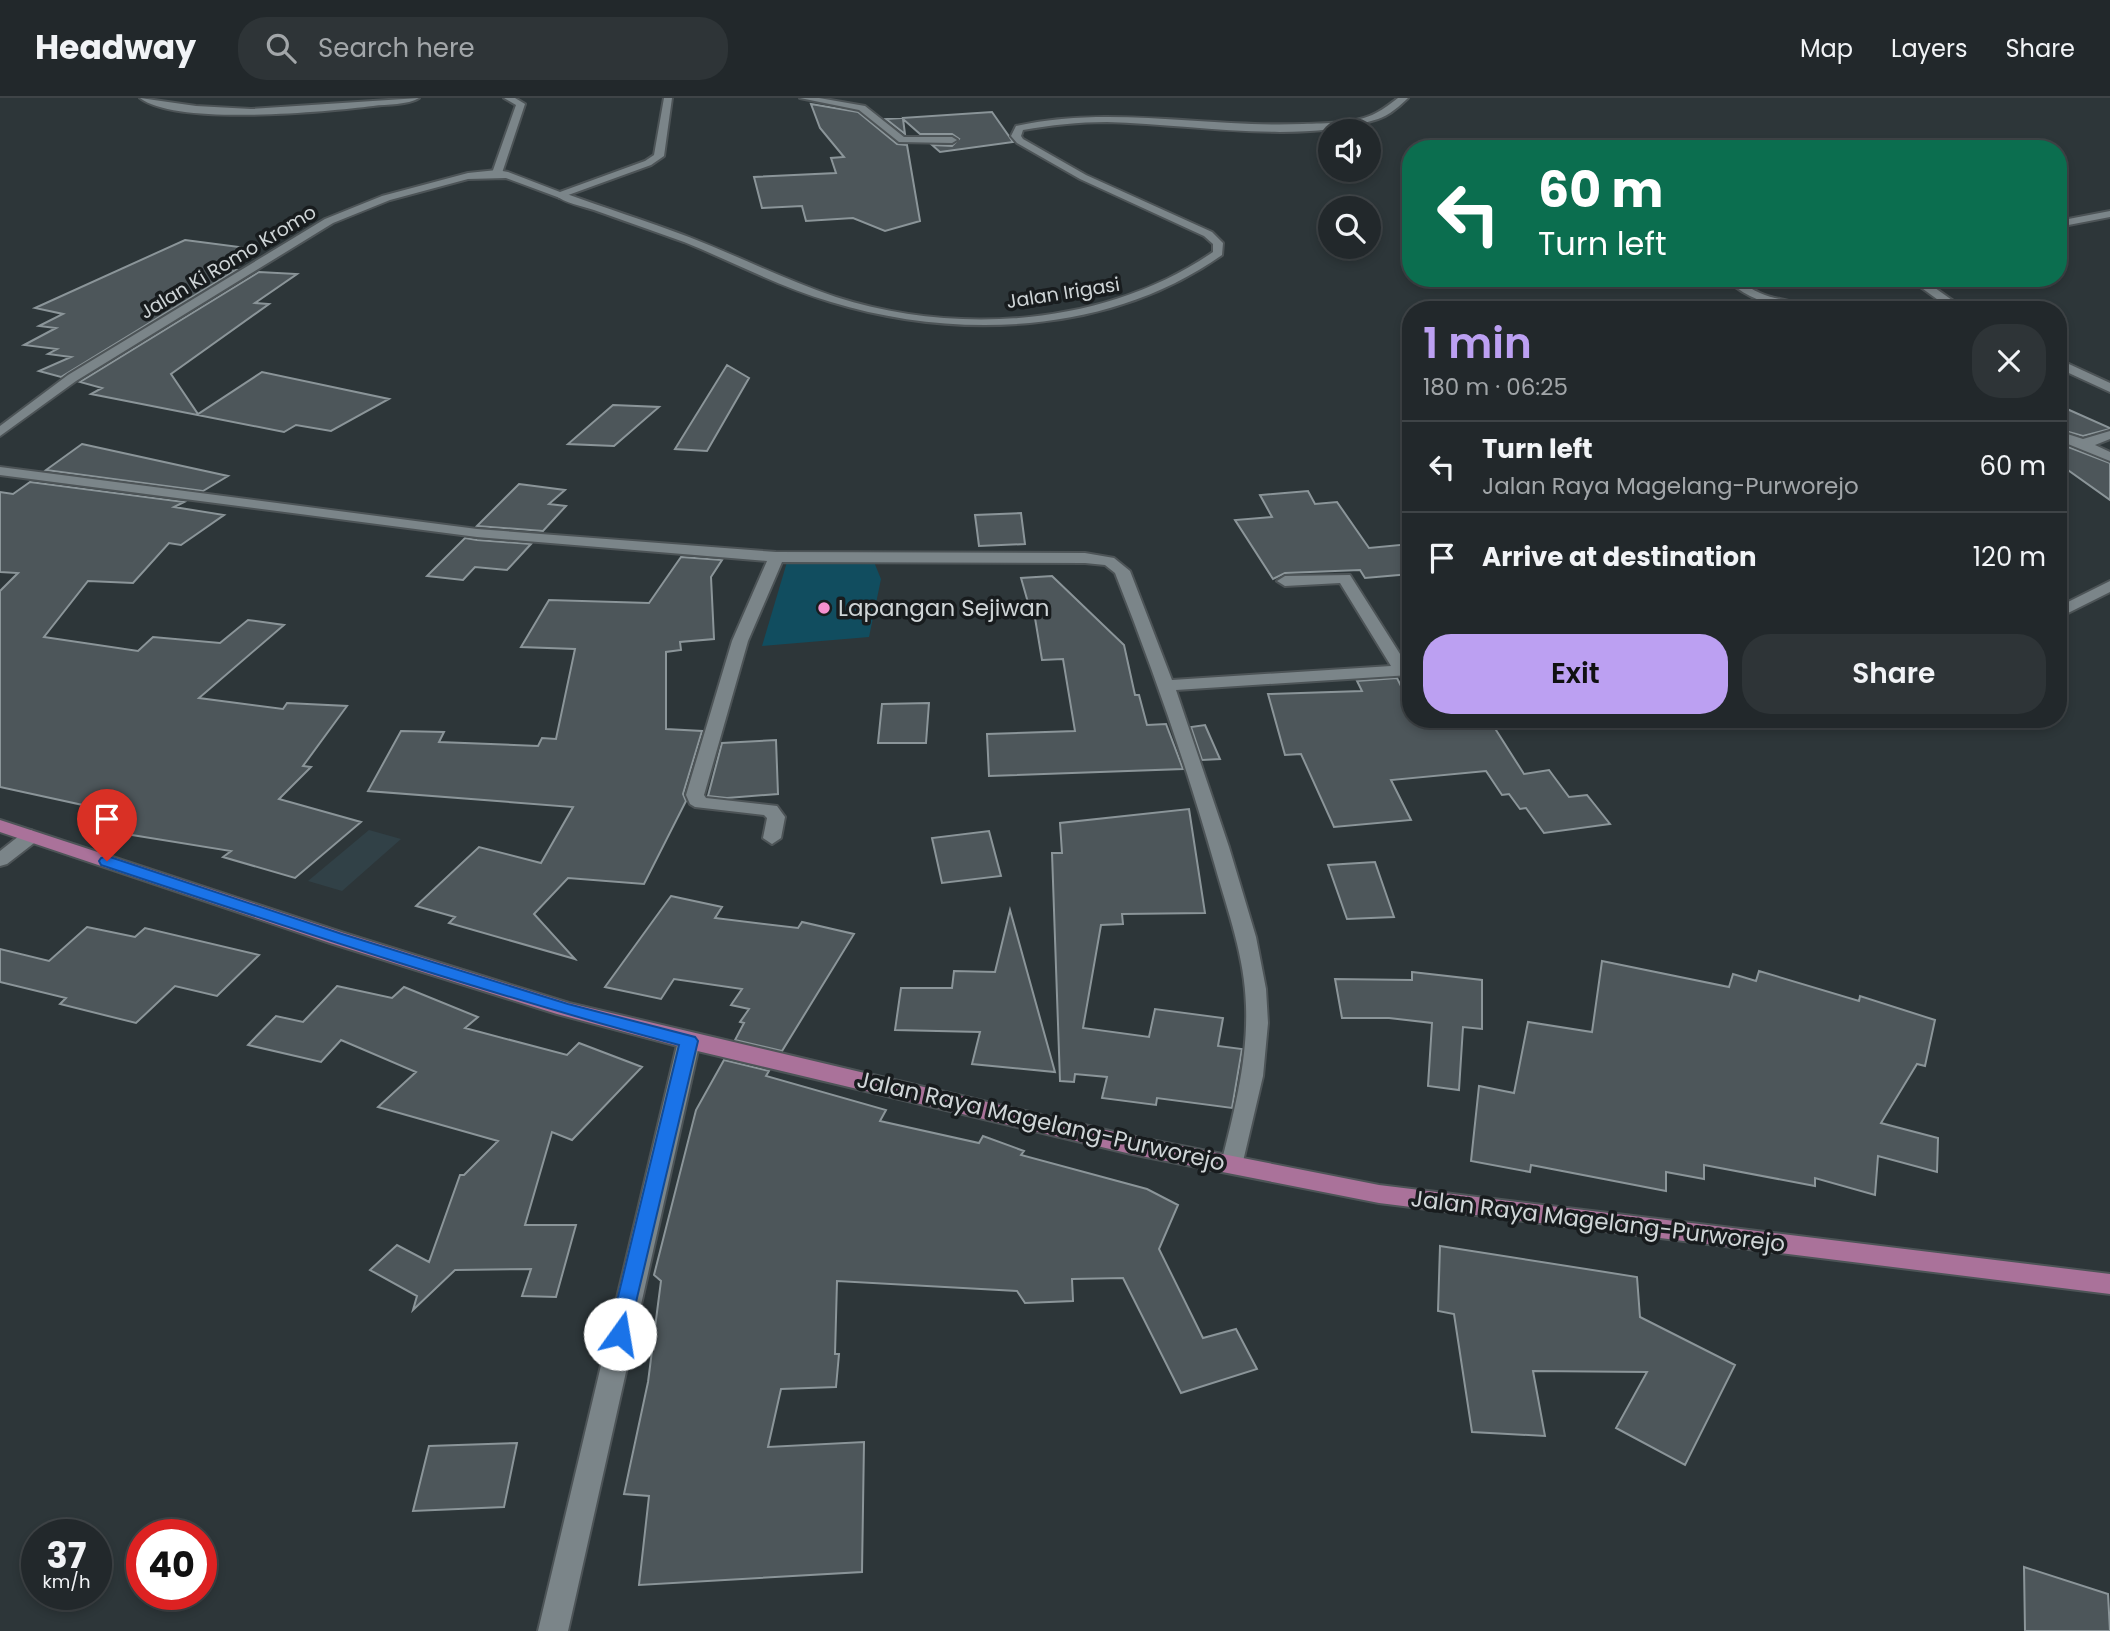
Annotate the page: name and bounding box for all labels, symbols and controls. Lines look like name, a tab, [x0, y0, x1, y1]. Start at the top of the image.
search box	[238, 17, 728, 80]
text: Headway	[35, 24, 196, 71]
icon: search	[262, 29, 300, 67]
text: Search here	[318, 30, 475, 66]
text: Map	[1800, 32, 1853, 65]
text: Layers	[1891, 32, 1967, 65]
text: Share	[2005, 32, 2075, 65]
map controls	[1318, 119, 1381, 259]
button: sound	[1318, 119, 1381, 182]
text: 60 m	[1538, 156, 1663, 224]
icon: left	[1423, 168, 1514, 259]
button: search	[1318, 196, 1381, 259]
street label: Jalan Ki Romo Kromo	[135, 198, 321, 326]
text: Turn left	[1538, 221, 1667, 266]
street label: Jalan Irigasi	[1004, 271, 1122, 315]
text: 1 min	[1423, 314, 1532, 373]
button: close	[1972, 324, 2046, 398]
text: 180 m · 06:25	[1423, 371, 1568, 403]
text: Turn left	[1482, 431, 1593, 467]
icon: left	[1423, 448, 1461, 486]
text: 60 m	[1979, 448, 2046, 484]
text: Jalan Raya Magelang-Purworejo	[1482, 470, 1859, 502]
icon: arrive	[1423, 539, 1461, 577]
text: Arrive at destination	[1482, 539, 1757, 575]
text: 120 m	[1973, 539, 2046, 575]
place label: Lapangan Sejiwan	[838, 592, 1050, 624]
marker: Lapangan Sejiwan	[816, 600, 832, 616]
button: Exit	[1423, 634, 1728, 714]
button: Share	[1742, 634, 2046, 714]
pin	[77, 789, 137, 861]
icon: arrive	[88, 800, 126, 838]
street label: Jalan Raya Magelang-Purworejo	[854, 1063, 1228, 1179]
street label: Jalan Raya Magelang-Purworejo	[1409, 1182, 1787, 1260]
position arrow	[583, 1297, 657, 1371]
speed limit sign: 40	[126, 1519, 217, 1610]
text: 37	[47, 1531, 86, 1580]
text: km/h	[43, 1569, 90, 1594]

